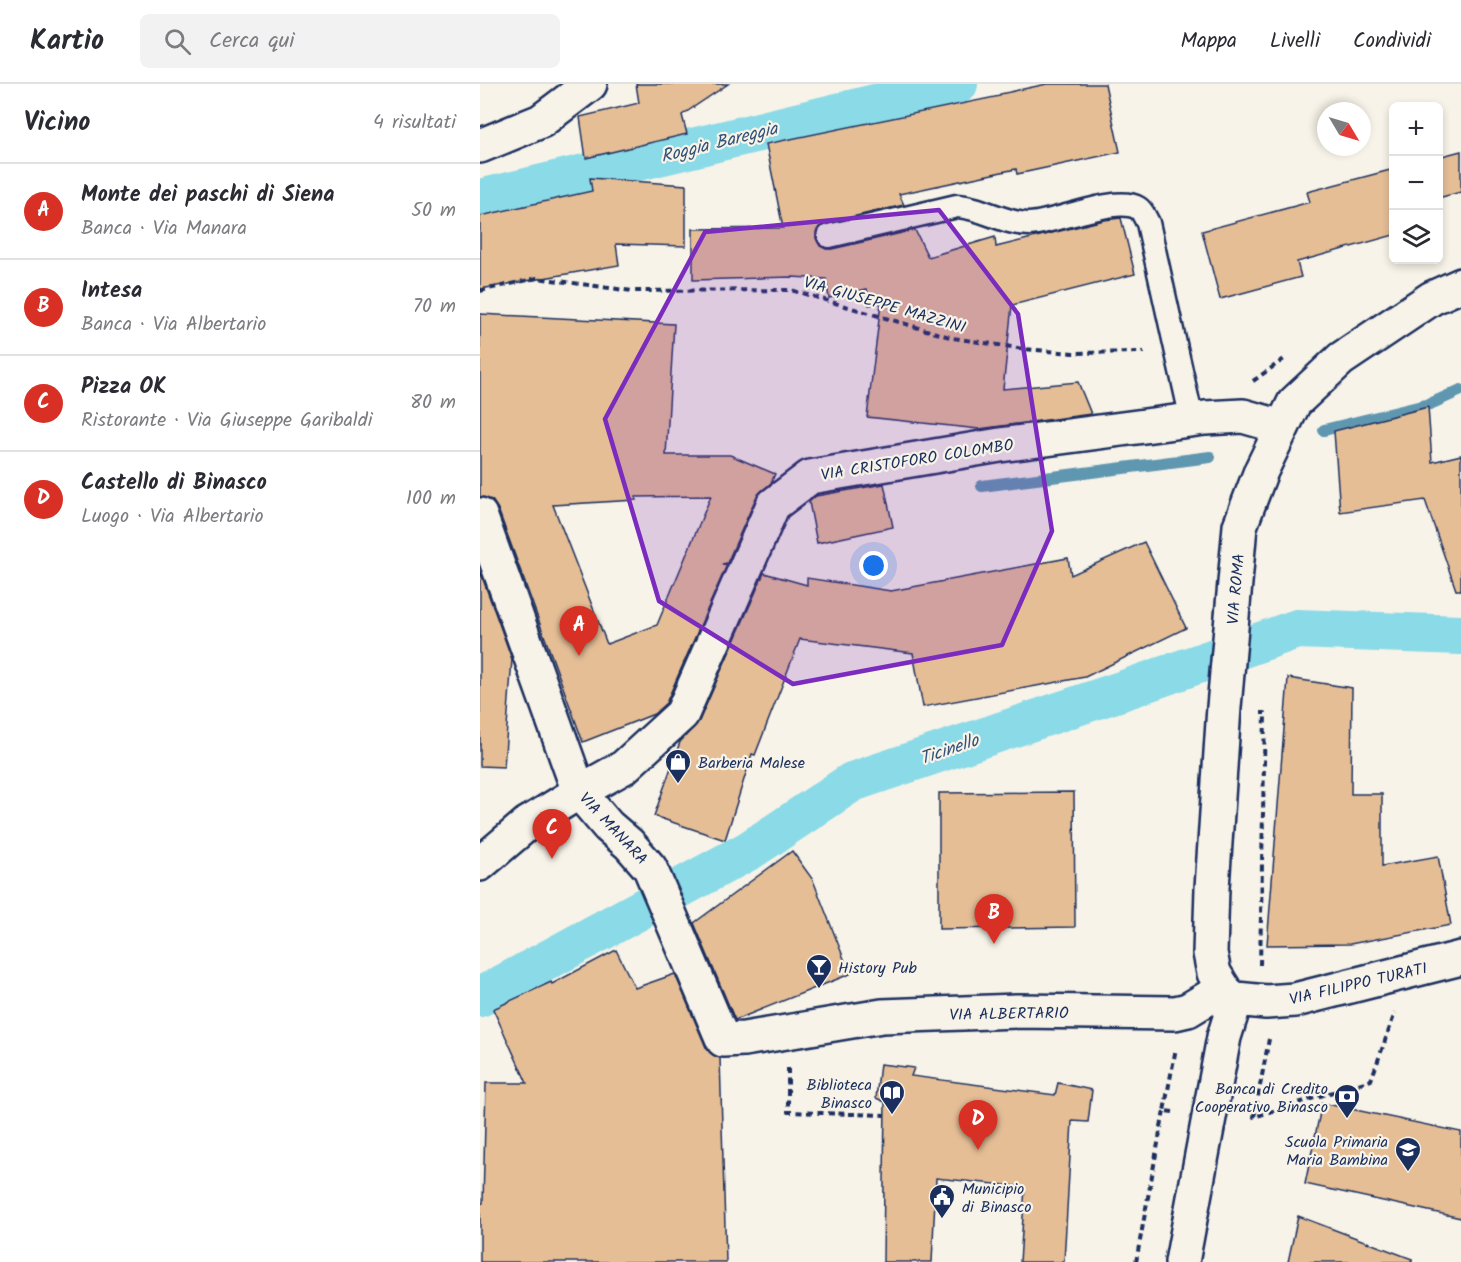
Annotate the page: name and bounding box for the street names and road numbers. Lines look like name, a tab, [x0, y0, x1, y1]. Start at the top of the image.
street label: VIA GIUSEPPE MAZZINI	[800, 270, 969, 341]
street label: VIA CRISTOFORO COLOMBO	[819, 433, 1016, 488]
street label: VIA ROMA	[1221, 552, 1252, 626]
street label: VIA MANARA	[573, 787, 653, 871]
street label: VIA FILIPPO TURATI	[1287, 956, 1430, 1012]
street label: VIA ALBERTARIO	[949, 1001, 1069, 1028]

